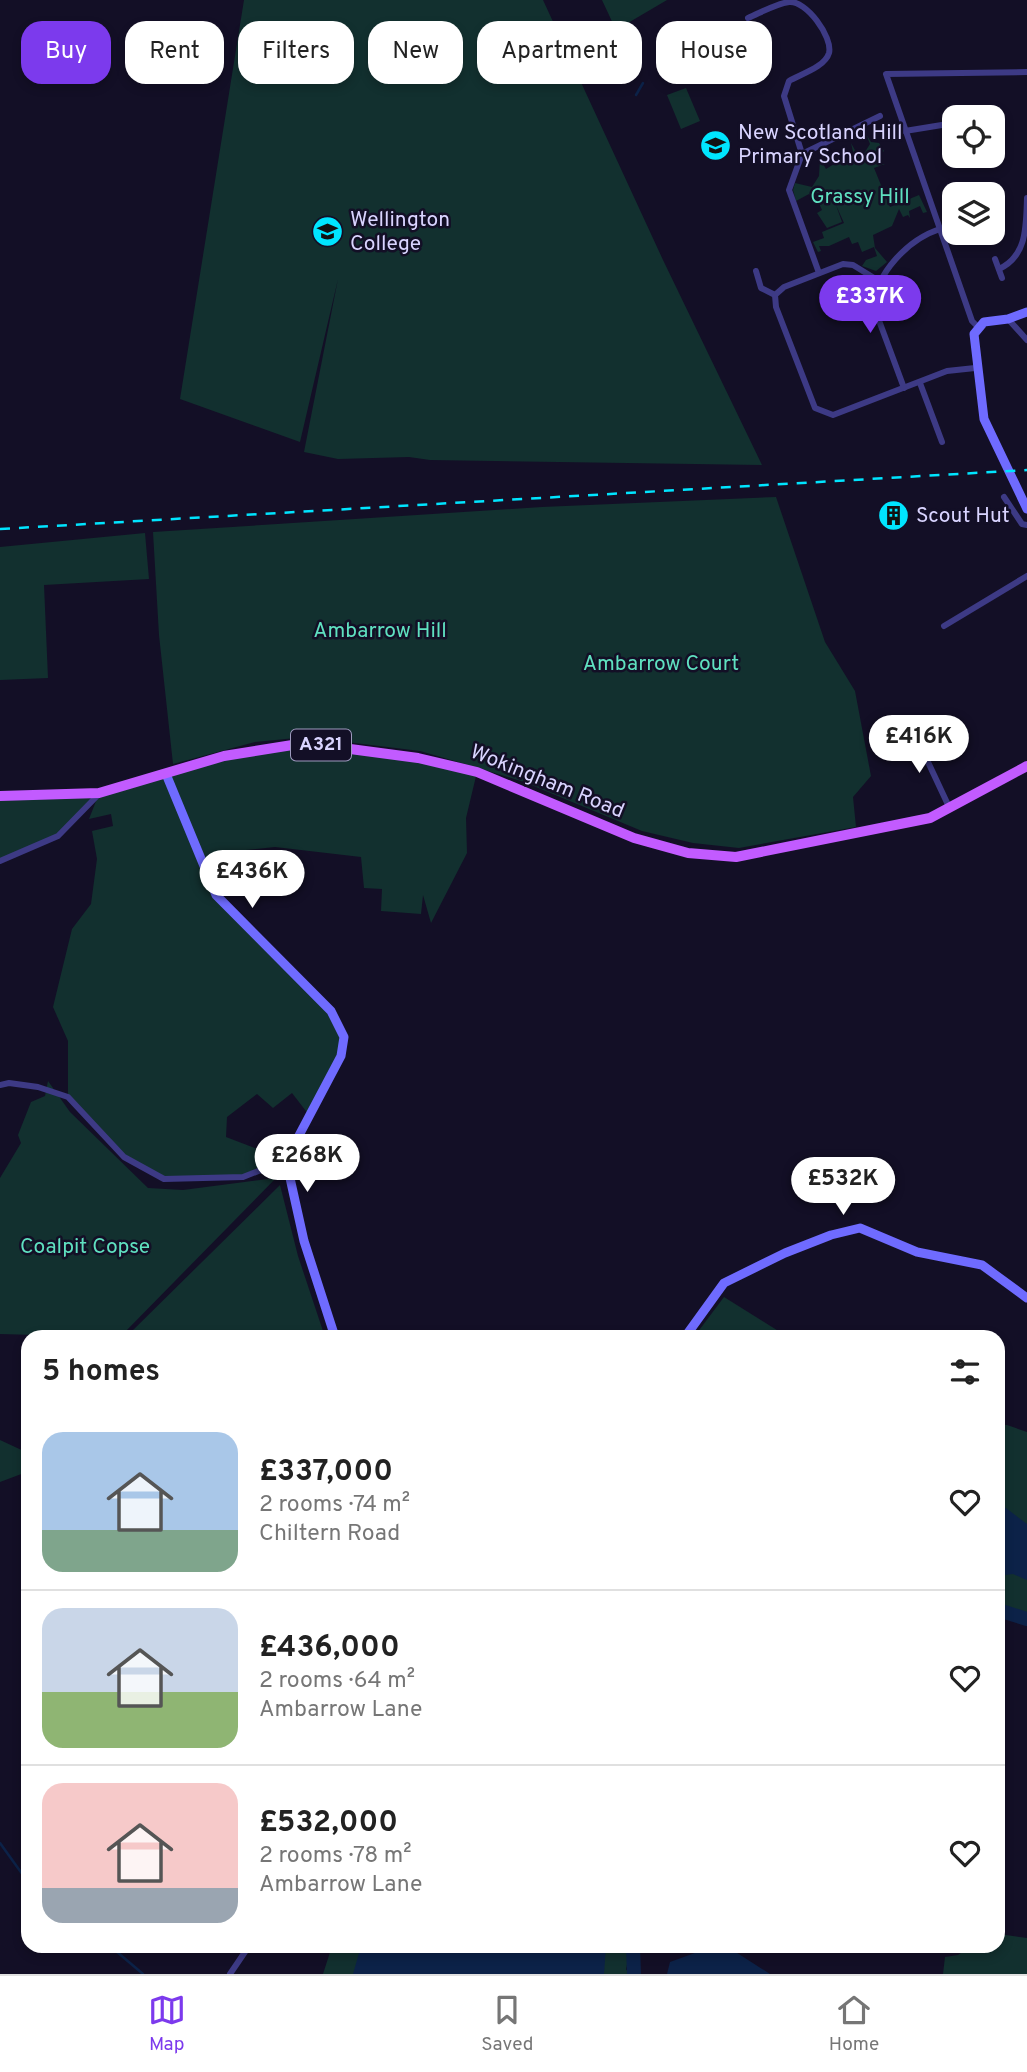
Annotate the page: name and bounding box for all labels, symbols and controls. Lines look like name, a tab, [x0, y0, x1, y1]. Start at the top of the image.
chip: Buy	[21, 21, 111, 84]
chip: Rent	[125, 21, 224, 84]
chip: Filters	[238, 21, 354, 84]
chip: New	[368, 21, 463, 84]
chip: Apartment	[477, 21, 642, 84]
chip: House	[656, 21, 772, 84]
map controls	[942, 105, 1005, 245]
button: locate	[942, 105, 1005, 168]
place label: New Scotland Hill Primary School	[738, 120, 903, 171]
school or university icon: New Scotland Hill Primary School	[698, 128, 732, 162]
button: layers	[942, 182, 1005, 245]
park label: Grassy Hill	[810, 184, 910, 211]
place label: Wellington College	[350, 207, 450, 258]
school or university icon: Wellington College	[310, 215, 344, 249]
pin: £337K	[821, 276, 919, 335]
text: £337K	[835, 283, 905, 312]
building icon: Scout Hut	[876, 499, 910, 533]
place label: Scout Hut	[916, 503, 1010, 530]
park label: Ambarrow Hill	[313, 618, 447, 645]
park label: Ambarrow Court	[583, 651, 739, 678]
pin: £416K	[870, 716, 968, 775]
text: £416K	[885, 723, 953, 752]
road number: A321	[291, 730, 351, 760]
street label: Wokingham Road	[466, 739, 628, 825]
pin: £436K	[203, 850, 301, 910]
text: £436K	[216, 858, 288, 887]
pin: £268K	[258, 1134, 356, 1194]
text: £268K	[271, 1142, 343, 1171]
pin: £532K	[794, 1158, 892, 1217]
text: £532K	[807, 1165, 879, 1194]
park label: Coalpit Copse	[20, 1234, 150, 1261]
icon: filters	[946, 1353, 984, 1391]
text: 5 homes	[42, 1354, 160, 1391]
text: £337,000	[259, 1454, 393, 1491]
icon: home	[98, 1460, 182, 1544]
icon: heart	[946, 1483, 984, 1521]
text: 2 rooms · 74 m²	[259, 1491, 410, 1520]
text: Chiltern Road	[259, 1520, 400, 1549]
text: £436,000	[259, 1630, 400, 1667]
icon: home	[98, 1636, 182, 1720]
icon: heart	[946, 1659, 984, 1697]
text: 2 rooms · 64 m²	[259, 1667, 415, 1696]
text: Ambarrow Lane	[259, 1696, 422, 1725]
text: £532,000	[259, 1805, 398, 1842]
icon: home	[98, 1811, 182, 1895]
icon: heart	[946, 1834, 984, 1872]
text: 2 rooms · 78 m²	[259, 1842, 412, 1871]
text: Ambarrow Lane	[259, 1871, 422, 1900]
tab: Map	[148, 1991, 186, 2057]
tab: Saved	[481, 1991, 533, 2057]
tab: Home	[829, 1991, 879, 2057]

